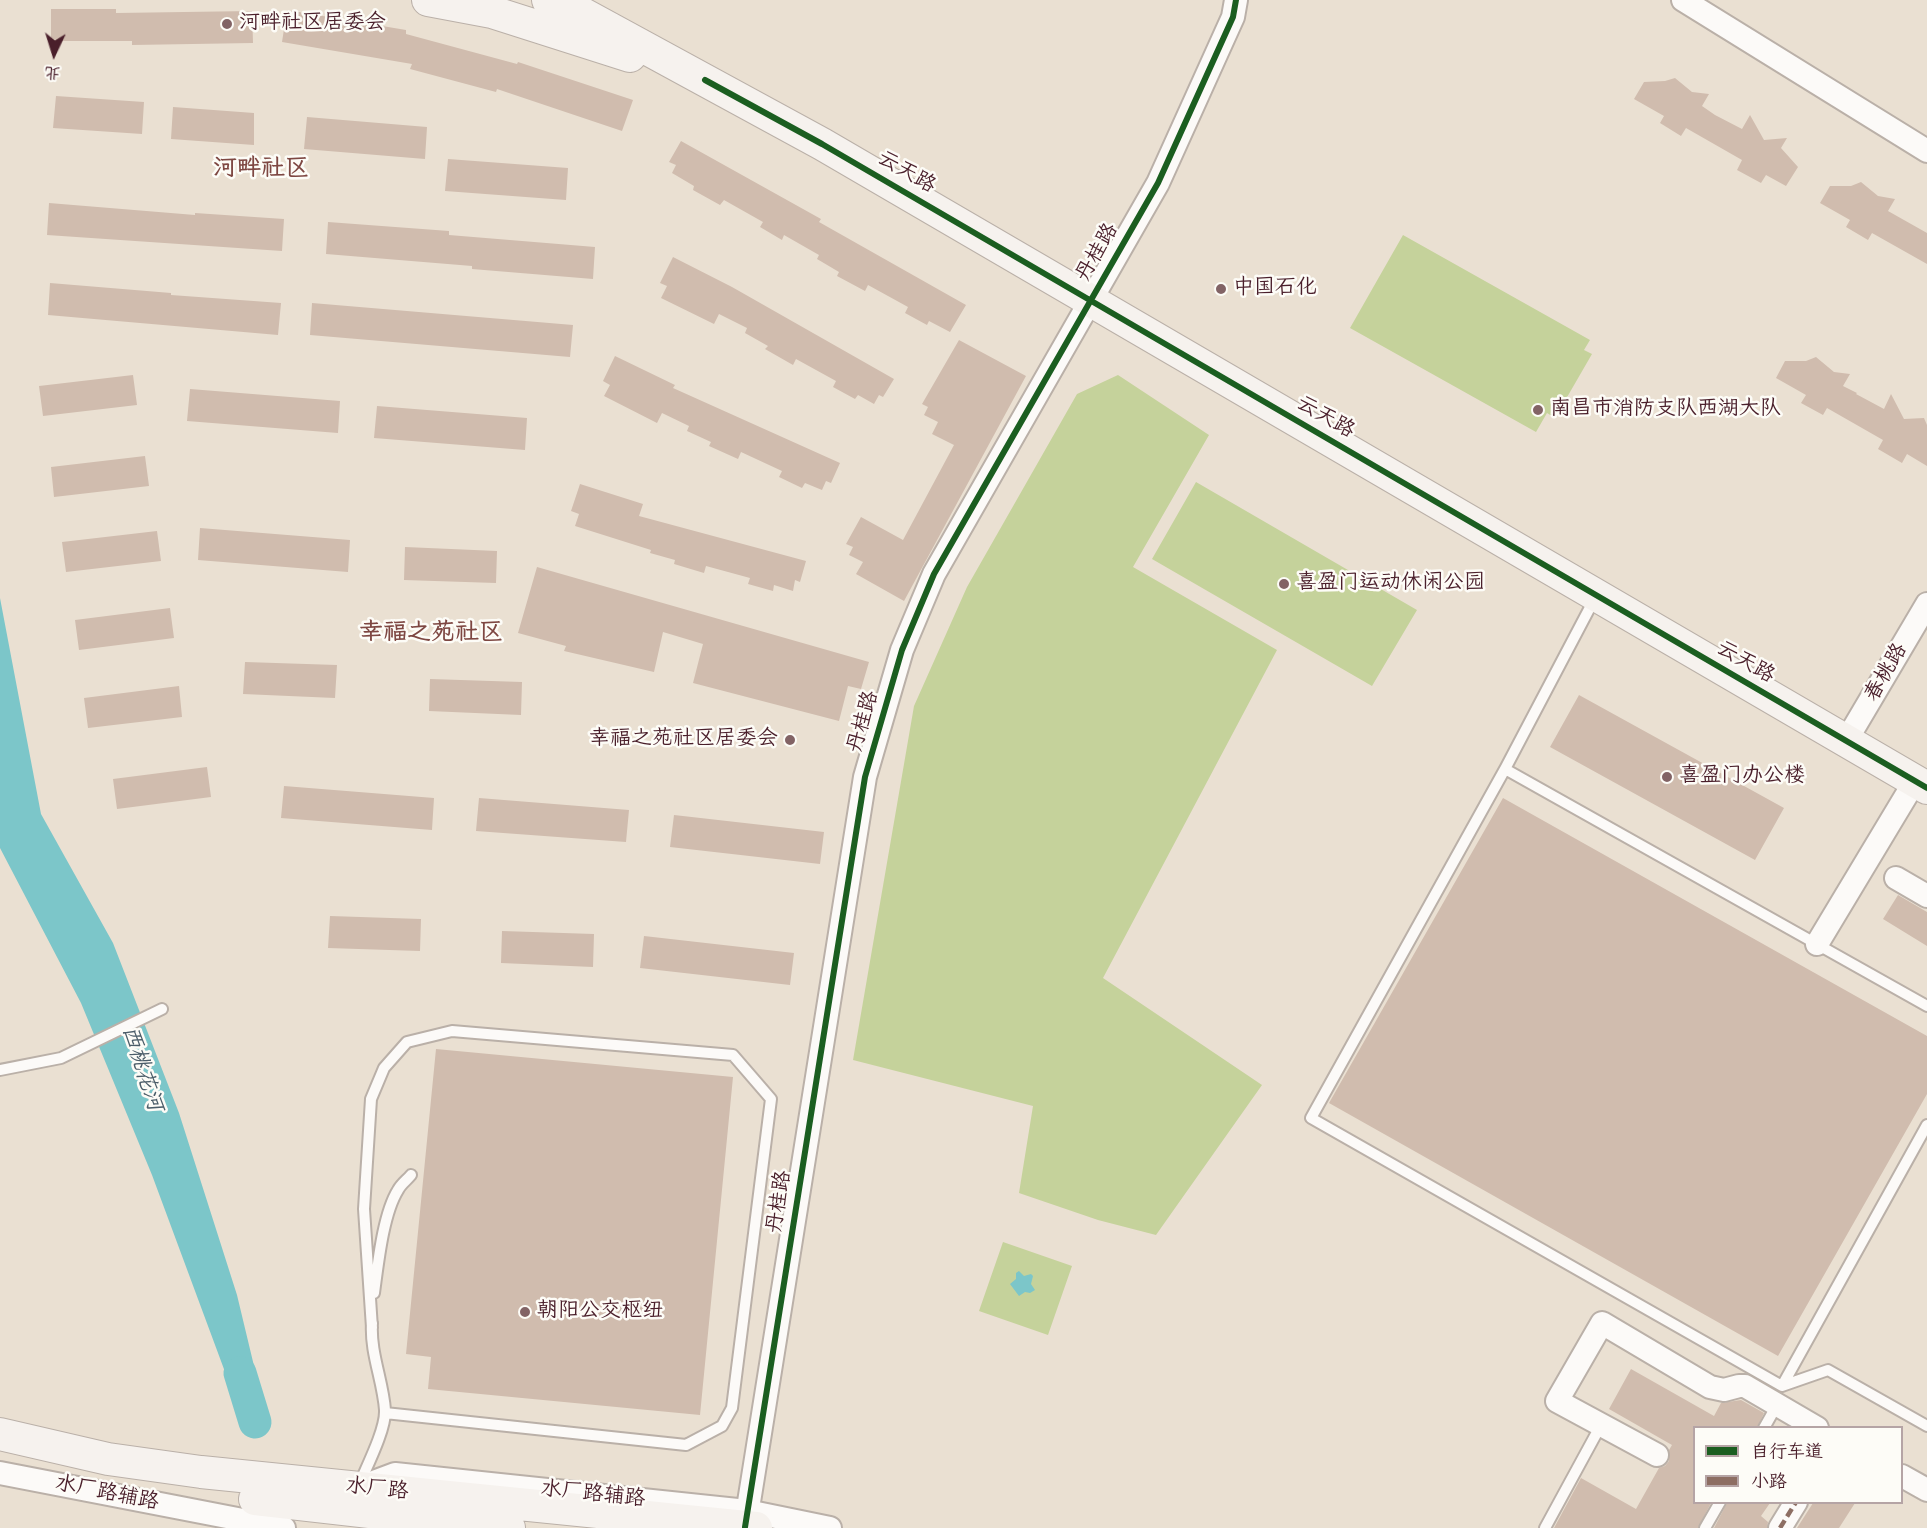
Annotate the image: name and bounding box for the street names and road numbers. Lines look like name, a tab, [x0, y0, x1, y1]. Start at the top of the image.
street label: 云天路	[872, 146, 940, 200]
street label: 丹桂路	[1071, 219, 1125, 287]
street label: 云天路	[1291, 391, 1359, 445]
street label: 云天路	[1711, 636, 1779, 690]
street label: 春桃路	[1860, 639, 1914, 707]
street label: 丹桂路	[843, 688, 885, 756]
street label: 丹桂路	[763, 1169, 797, 1235]
street label: 水厂路辅路	[53, 1472, 161, 1516]
street label: 水厂路	[344, 1474, 410, 1506]
street label: 水厂路辅路	[539, 1477, 647, 1513]

